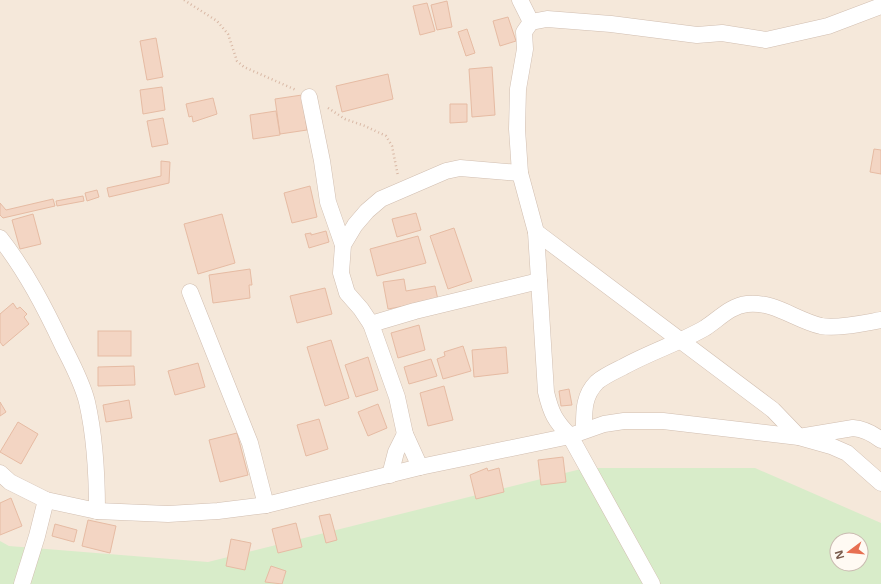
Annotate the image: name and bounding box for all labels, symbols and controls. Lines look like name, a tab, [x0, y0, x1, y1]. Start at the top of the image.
north arrow	[829, 532, 869, 572]
text: N	[830, 549, 847, 561]

